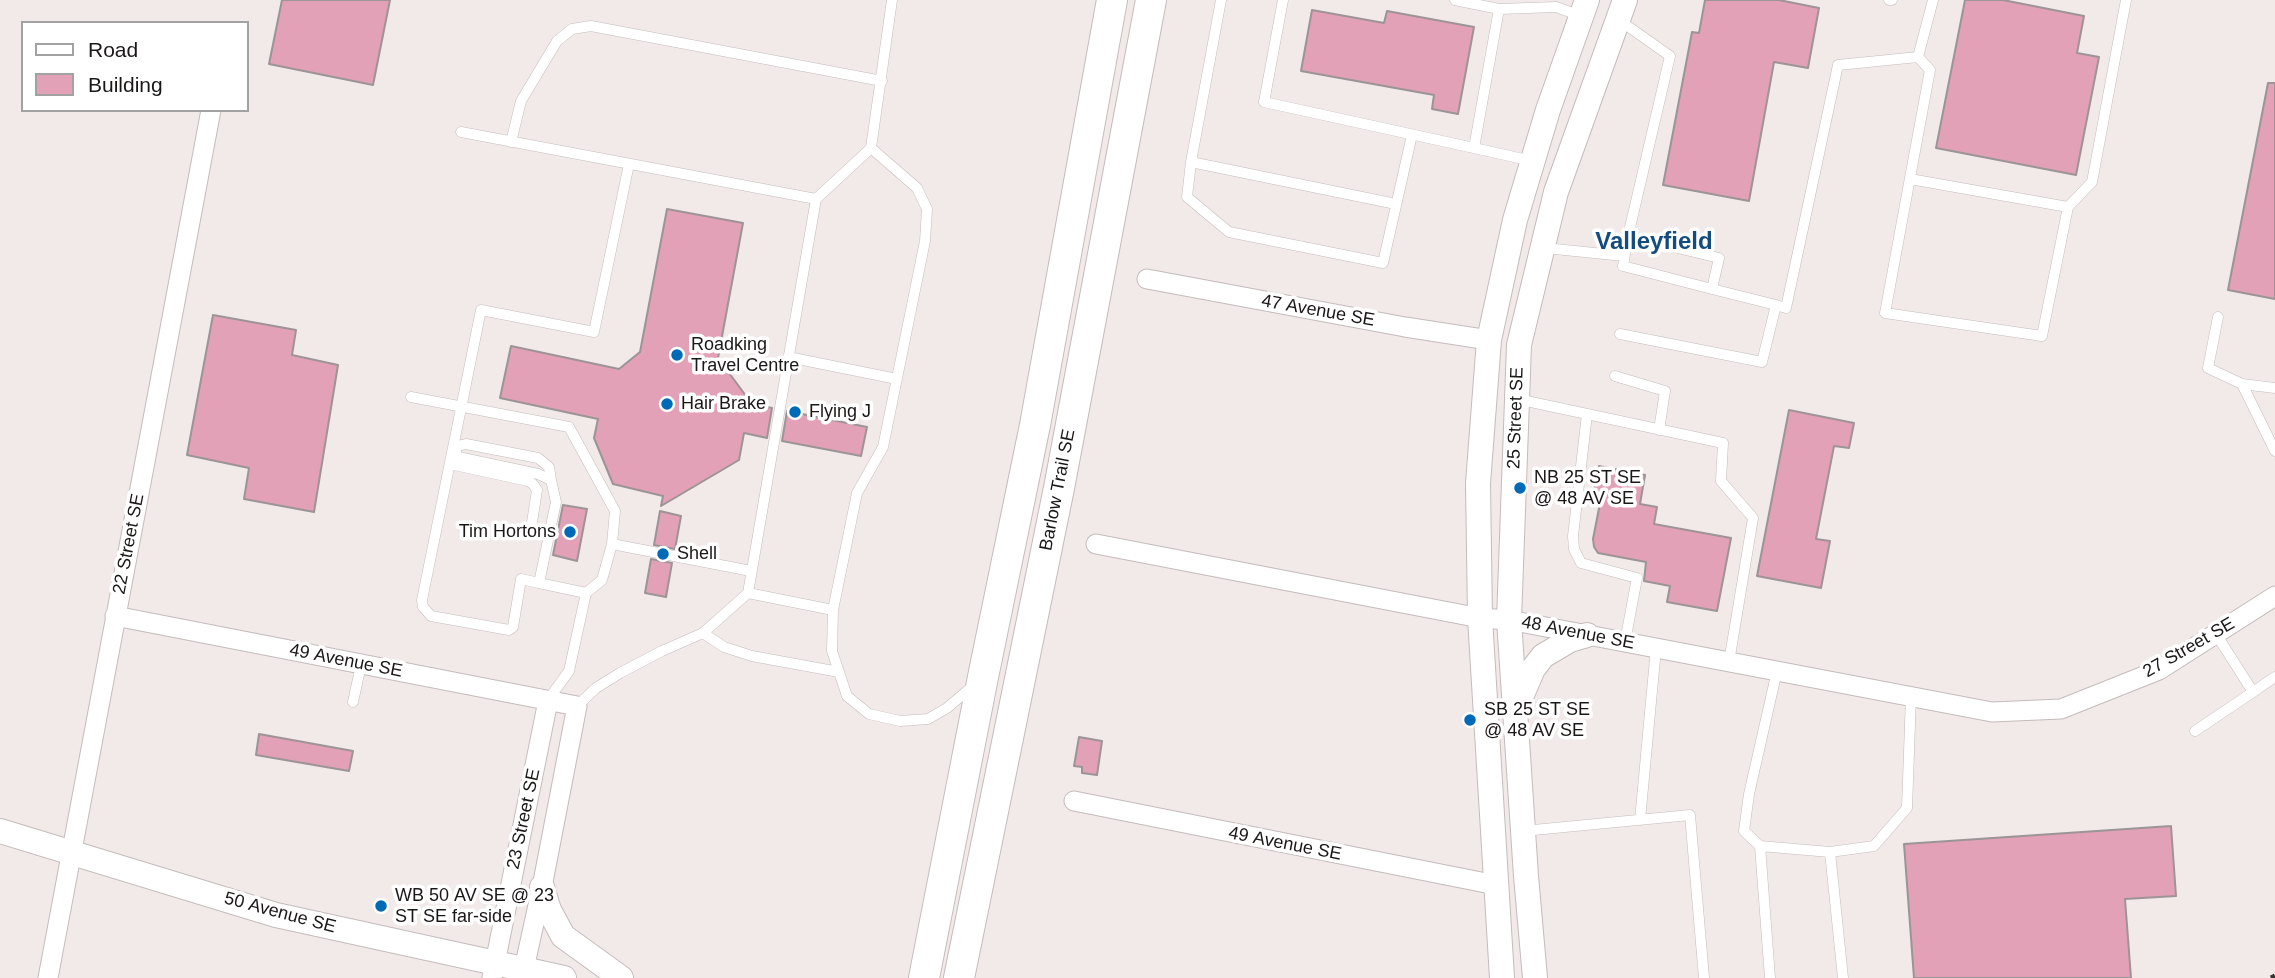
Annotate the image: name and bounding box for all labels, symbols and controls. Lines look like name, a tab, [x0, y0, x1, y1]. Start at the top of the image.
legend	[21, 21, 248, 112]
text: Road	[88, 38, 138, 61]
text: Building	[88, 73, 163, 96]
district label: Valleyfield	[1595, 228, 1713, 256]
street label: 47 Avenue SE	[1260, 290, 1376, 332]
place label: Roadking Travel Centre	[691, 334, 799, 376]
marker: Roadking Travel Centre	[669, 347, 685, 363]
street label: 25 Street SE	[1503, 367, 1529, 469]
place label: Hair Brake	[681, 393, 766, 415]
marker: Hair Brake	[659, 396, 675, 412]
place label: Flying J	[809, 401, 871, 423]
marker: Flying J	[787, 404, 803, 420]
street label: Barlow Trail SE	[1036, 427, 1080, 553]
place label: NB 25 ST SE @ 48 AV SE	[1534, 467, 1641, 510]
marker: NB 25 ST SE @ 48 AV SE	[1512, 480, 1528, 496]
street label: 22 Street SE	[109, 492, 149, 596]
place label: Tim Hortons	[459, 521, 556, 543]
marker: Tim Hortons	[562, 524, 578, 540]
place label: Shell	[677, 543, 717, 565]
marker: Shell	[655, 546, 671, 562]
street label: 48 Avenue SE	[1520, 611, 1636, 655]
street label: 27 Street SE	[2139, 613, 2239, 683]
street label: 49 Avenue SE	[288, 639, 404, 683]
place label: SB 25 ST SE @ 48 AV SE	[1484, 699, 1590, 742]
marker: SB 25 ST SE @ 48 AV SE	[1462, 712, 1478, 728]
street label: 23 Street SE	[503, 767, 545, 871]
street label: 49 Avenue SE	[1227, 822, 1343, 866]
place label: WB 50 AV SE @ 23 ST SE far-side	[395, 885, 554, 928]
street label: 50 Avenue SE	[222, 888, 338, 938]
marker: WB 50 AV SE @ 23 ST SE far-side	[373, 898, 389, 914]

